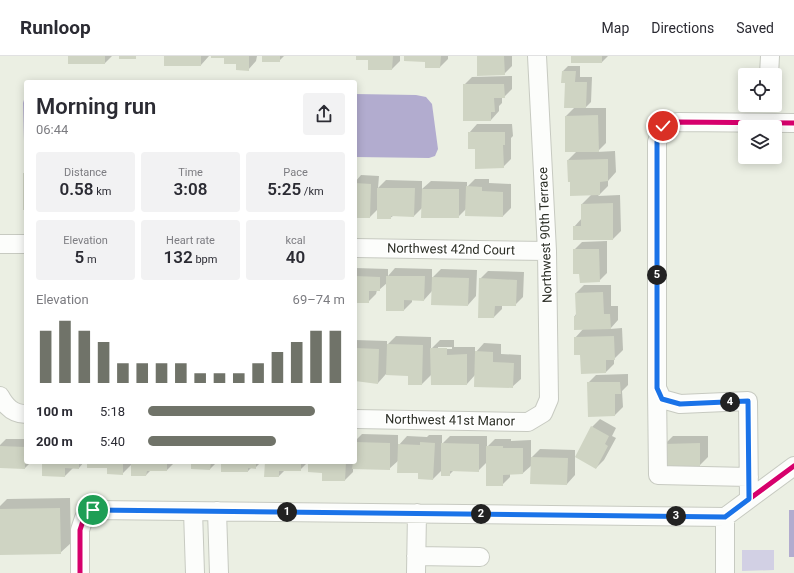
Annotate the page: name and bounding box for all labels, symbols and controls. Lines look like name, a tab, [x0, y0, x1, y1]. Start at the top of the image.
text: Runloop	[20, 16, 91, 39]
text: Map	[602, 20, 629, 36]
text: Directions	[651, 20, 714, 36]
text: Saved	[736, 20, 774, 36]
map controls	[738, 68, 782, 164]
button: locate	[738, 68, 782, 112]
button: share	[303, 93, 345, 135]
text: Morning run	[36, 94, 156, 119]
pin	[646, 109, 680, 143]
icon: check	[652, 115, 674, 137]
button: layers	[738, 120, 782, 164]
text: 06:44	[36, 122, 68, 137]
text: Distance	[64, 166, 107, 179]
text: Time	[178, 166, 203, 179]
text: Pace	[283, 166, 308, 179]
street label: Northwest 90th Terrace	[535, 167, 555, 303]
text: 0.58	[60, 179, 94, 199]
text: 3:08	[174, 179, 207, 199]
text: 5:25	[267, 179, 301, 199]
text: km	[94, 185, 111, 198]
text: /km	[301, 185, 324, 198]
text: Elevation	[63, 234, 108, 247]
text: Heart rate	[166, 234, 215, 247]
text: kcal	[286, 234, 305, 247]
street label: Northwest 42nd Court	[387, 240, 515, 258]
text: 5	[74, 247, 84, 267]
text: 132	[164, 247, 193, 267]
text: 40	[286, 247, 305, 267]
text: m	[84, 253, 97, 266]
text: bpm	[193, 253, 217, 266]
pin: 5	[647, 265, 667, 285]
text: 5	[654, 268, 660, 281]
text: Elevation	[36, 292, 89, 307]
text: 69–74 m	[293, 292, 345, 307]
pin: 4	[720, 392, 740, 412]
text: 4	[727, 395, 733, 408]
text: 100 m	[36, 404, 73, 419]
text: 5:18	[100, 404, 125, 419]
street label: Northwest 41st Manor	[385, 411, 516, 429]
text: 200 m	[36, 434, 73, 449]
text: 5:40	[100, 434, 125, 449]
pin	[76, 493, 110, 527]
icon: arrive	[82, 499, 104, 521]
pin: 1	[277, 502, 297, 522]
pin: 2	[471, 504, 491, 524]
text: 1	[284, 505, 290, 518]
pin: 3	[666, 506, 686, 526]
text: 2	[478, 507, 484, 520]
text: 3	[673, 509, 679, 522]

